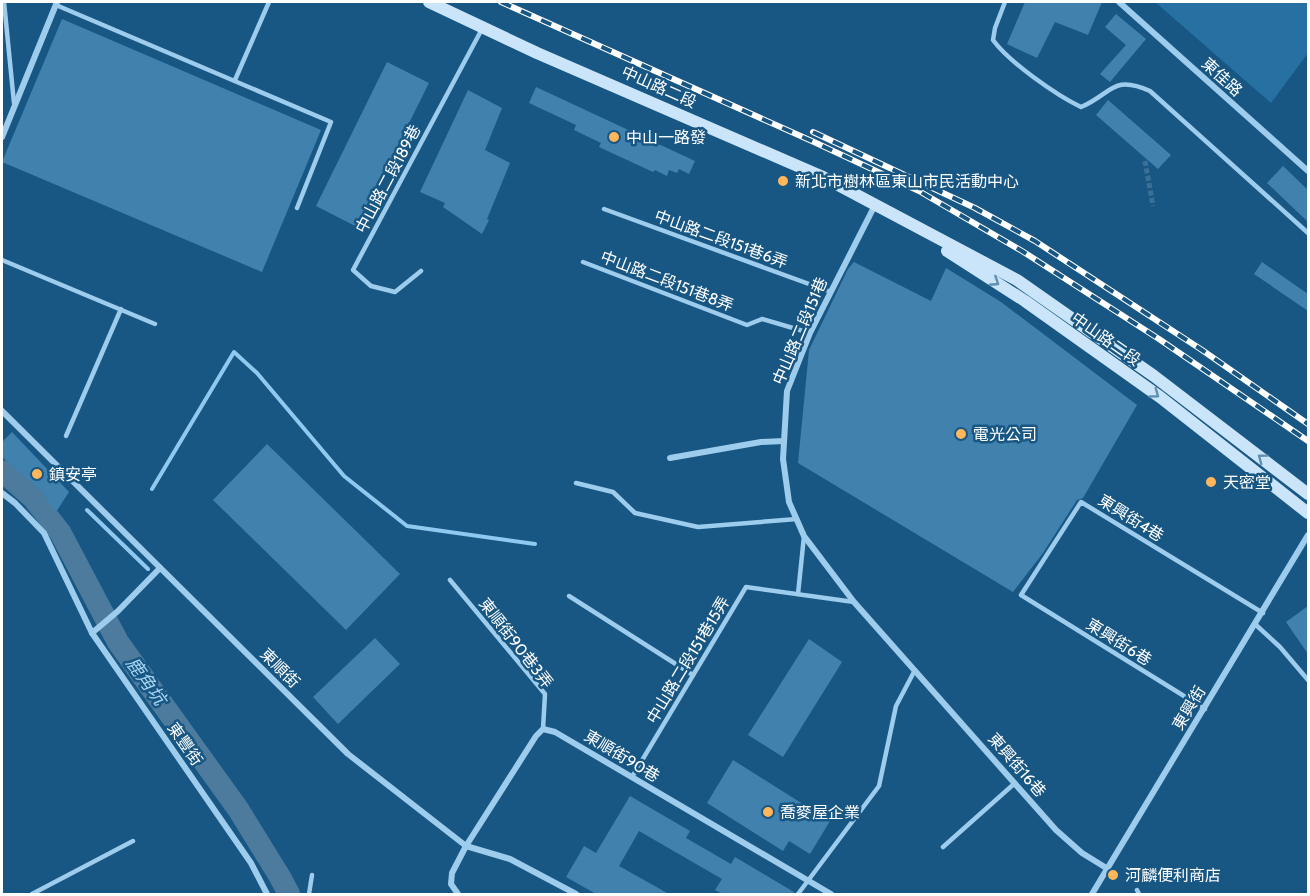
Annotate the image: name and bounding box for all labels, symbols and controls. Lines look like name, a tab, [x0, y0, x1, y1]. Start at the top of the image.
street label: 東佳路	[1198, 54, 1246, 100]
street label: 中山路二段	[619, 62, 699, 112]
street label: 中山路二段189巷	[351, 122, 425, 236]
place label: 中山一路發	[626, 128, 706, 147]
marker: 中山一路發	[607, 130, 621, 144]
place label: 新北市樹林區東山市民活動中心	[795, 172, 1019, 191]
marker: 新北市樹林區東山市民活動中心	[776, 174, 790, 188]
street label: 中山路二段151巷6弄	[652, 206, 790, 272]
street label: 中山路二段151巷8弄	[598, 247, 736, 315]
street label: 中山路二段151巷	[769, 274, 831, 388]
one-way arrow	[989, 274, 999, 286]
street label: 中山路二段	[1068, 308, 1144, 370]
one-way arrow	[1148, 386, 1159, 397]
place label: 電光公司	[973, 425, 1037, 444]
marker: 電光公司	[954, 427, 968, 441]
one-way arrow	[1258, 455, 1269, 466]
place label: 鎮安亭	[49, 465, 97, 484]
marker: 鎮安亭	[30, 467, 44, 481]
place label: 天密堂	[1223, 473, 1271, 492]
marker: 天密堂	[1204, 475, 1218, 489]
street label: 東興街4巷	[1095, 491, 1167, 545]
street label: 中山路二段151巷15弄	[643, 593, 733, 727]
street label: 東順街90巷3弄	[475, 594, 557, 692]
street label: 東興街6巷	[1083, 615, 1155, 669]
street label: 東順街	[256, 644, 304, 692]
water label: 鹿角坑	[121, 653, 173, 712]
street label: 東興街	[1168, 683, 1210, 733]
street label: 東豐街	[163, 719, 207, 769]
street label: 東順街90巷	[581, 726, 663, 786]
street label: 東興街16巷	[984, 729, 1050, 801]
place label: 喬麥屋企業	[780, 803, 860, 822]
marker: 喬麥屋企業	[761, 805, 775, 819]
place label: 河麟便利商店	[1125, 866, 1221, 885]
marker: 河麟便利商店	[1106, 868, 1120, 882]

